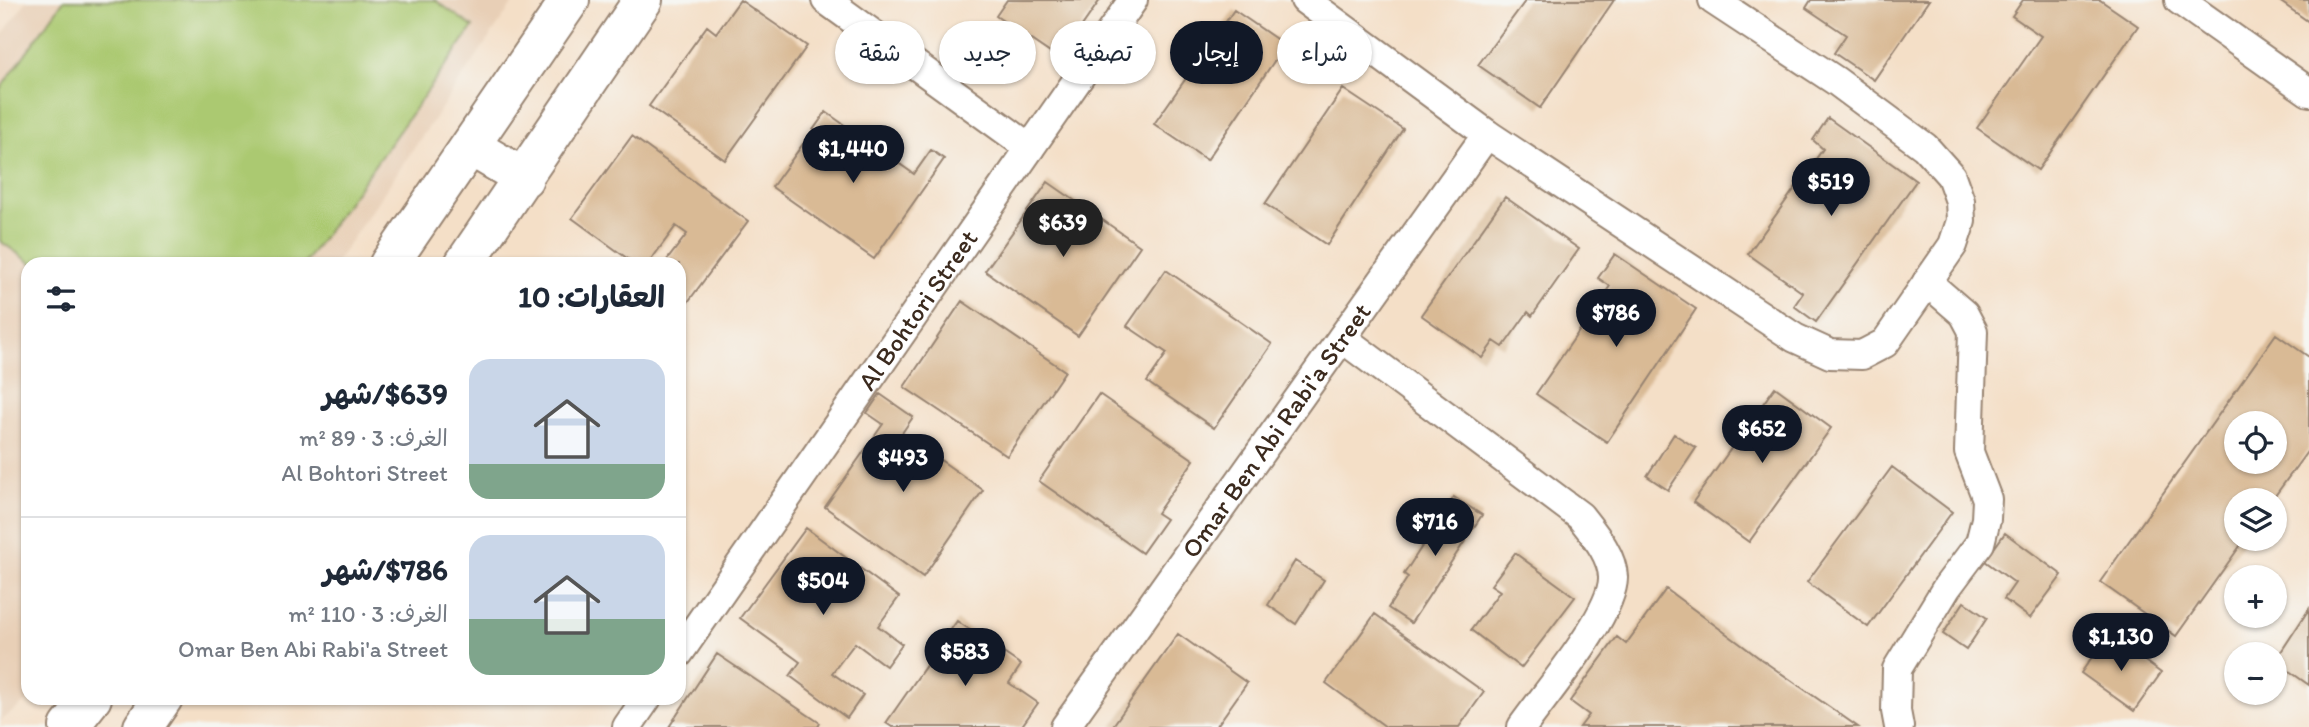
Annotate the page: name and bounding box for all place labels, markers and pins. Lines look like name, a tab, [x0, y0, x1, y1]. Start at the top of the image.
pin: $1,440	[796, 125, 910, 185]
pin: $519	[1790, 158, 1872, 218]
pin: $639	[1022, 200, 1104, 259]
pin: $786	[1575, 290, 1657, 349]
pin: $652	[1721, 406, 1803, 465]
pin: $493	[862, 434, 944, 494]
pin: $716	[1394, 498, 1476, 558]
pin: $504	[782, 558, 864, 617]
pin: $1,130	[2064, 614, 2178, 673]
pin: $583	[924, 628, 1006, 688]

